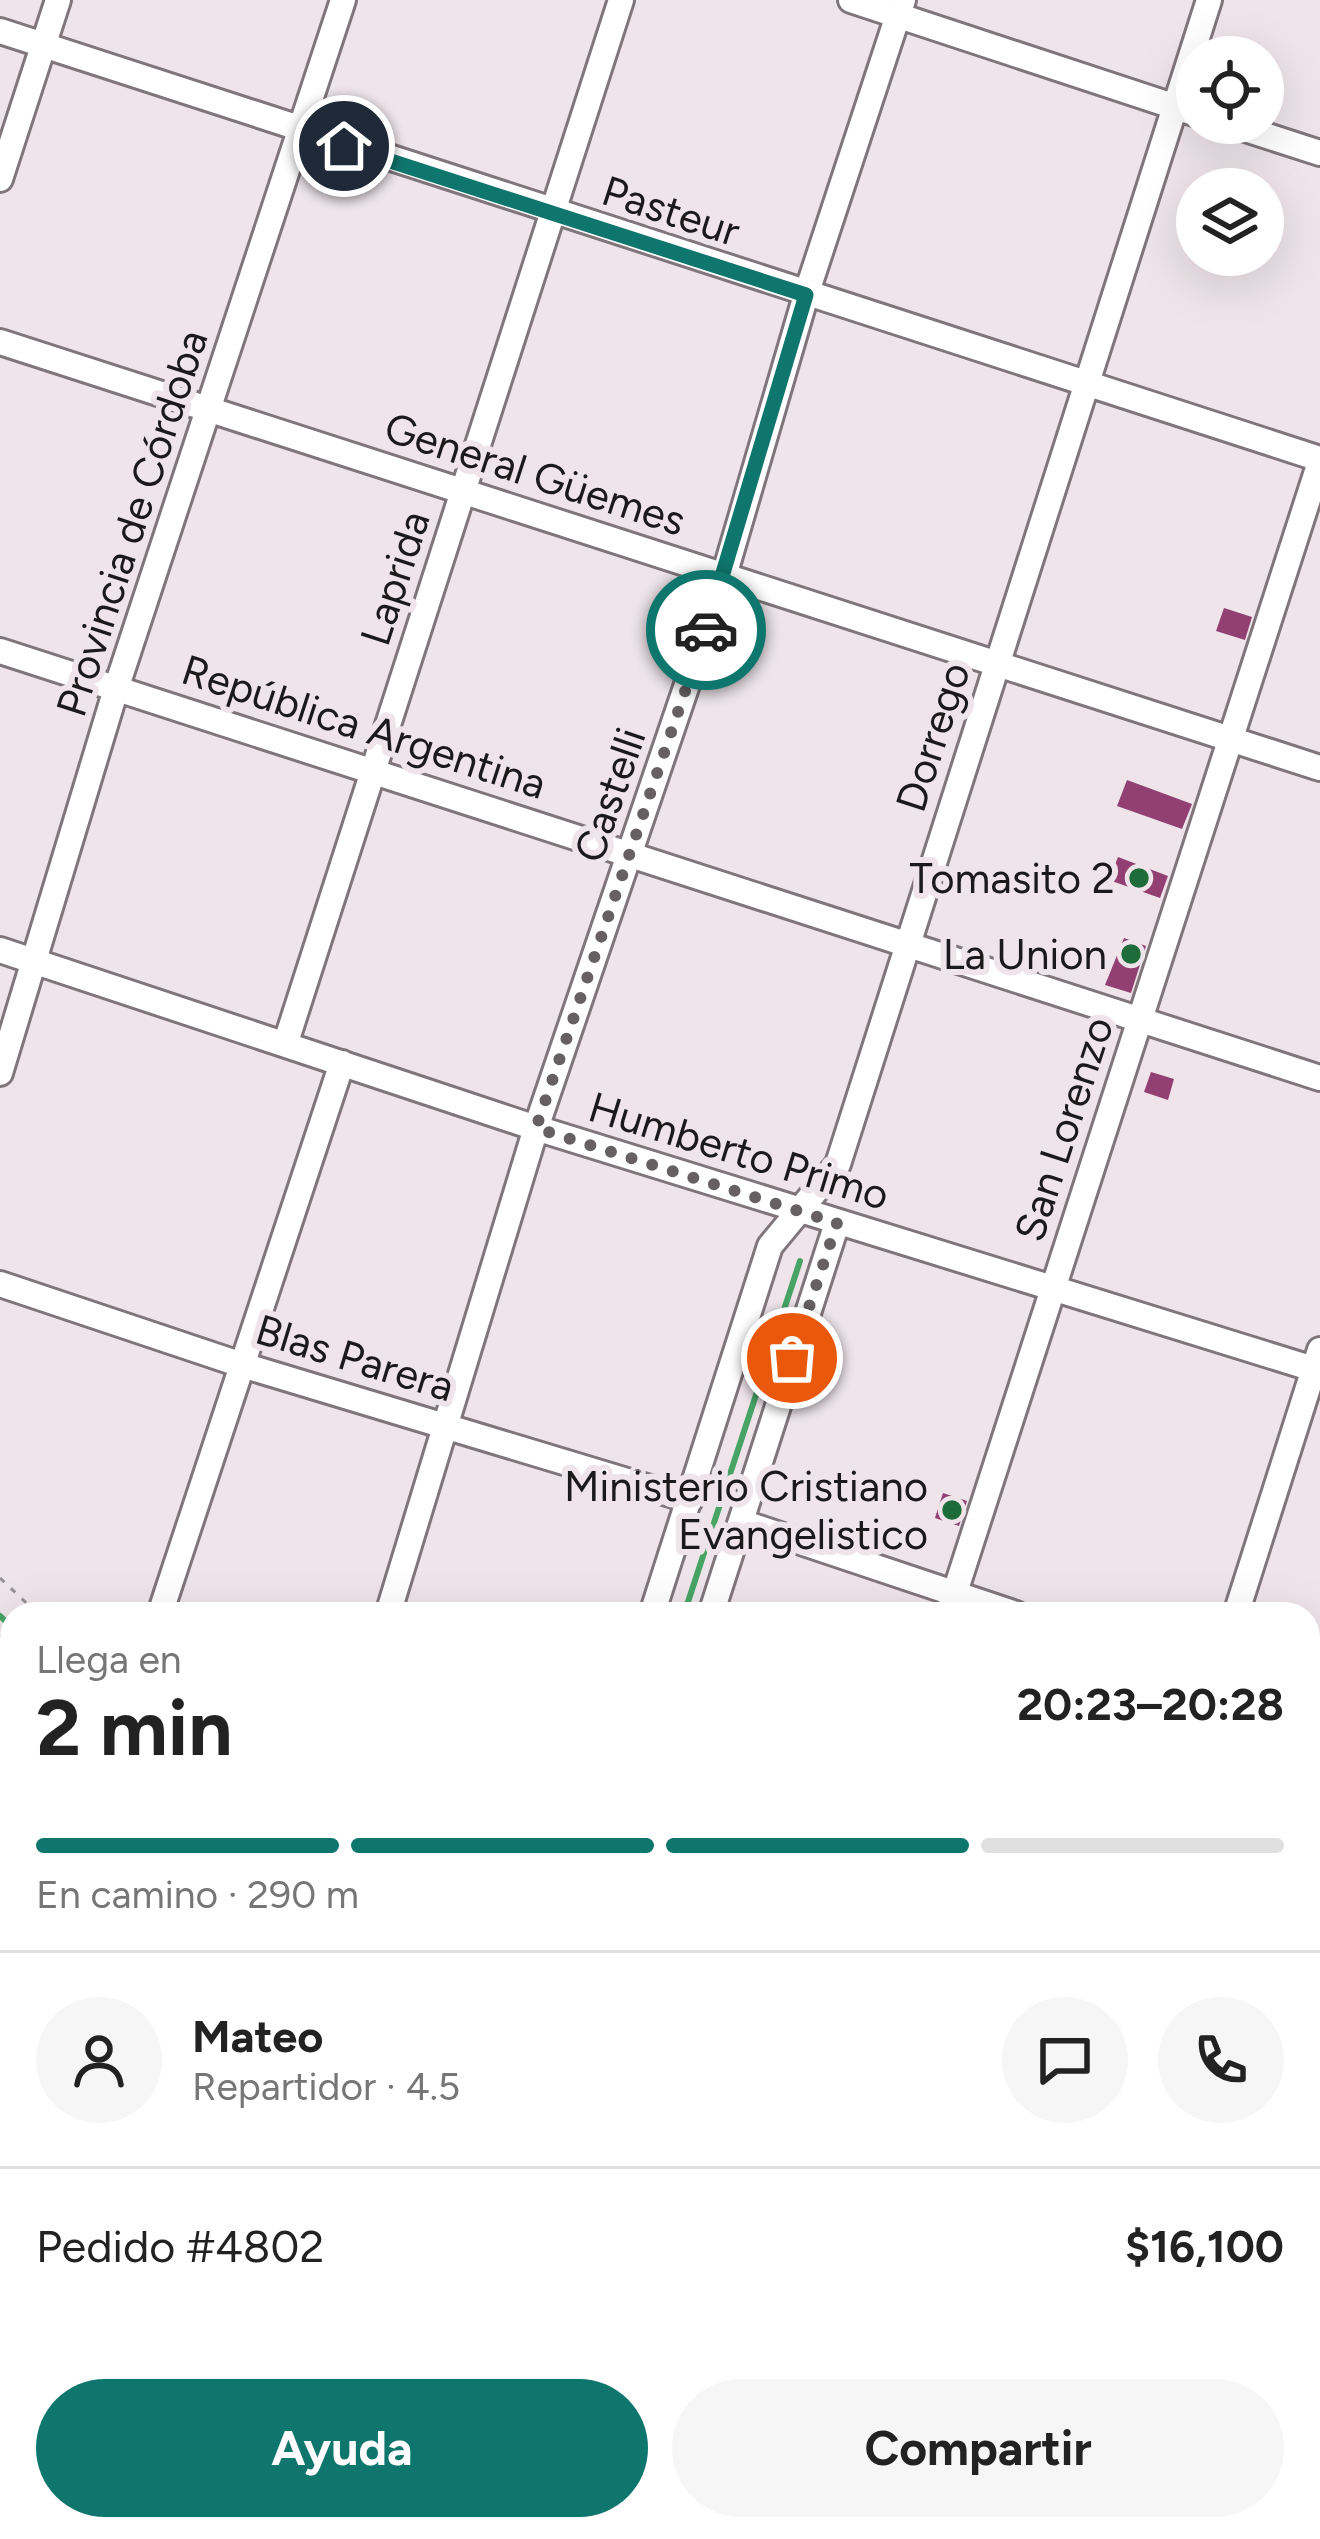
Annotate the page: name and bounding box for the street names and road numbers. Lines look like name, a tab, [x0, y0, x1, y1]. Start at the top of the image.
street label: Pasteur	[596, 165, 746, 257]
street label: Provincia de Córdoba	[45, 323, 219, 723]
street label: General Güemes	[378, 401, 692, 547]
street label: Laprida	[349, 504, 441, 652]
street label: República Argentina	[176, 644, 552, 810]
street label: Dorrego	[885, 656, 981, 818]
street label: Castelli	[563, 721, 657, 869]
street label: San Lorenzo	[1004, 1010, 1124, 1248]
street label: Humberto Primo	[583, 1081, 895, 1221]
street label: Blas Parera	[250, 1304, 460, 1412]

